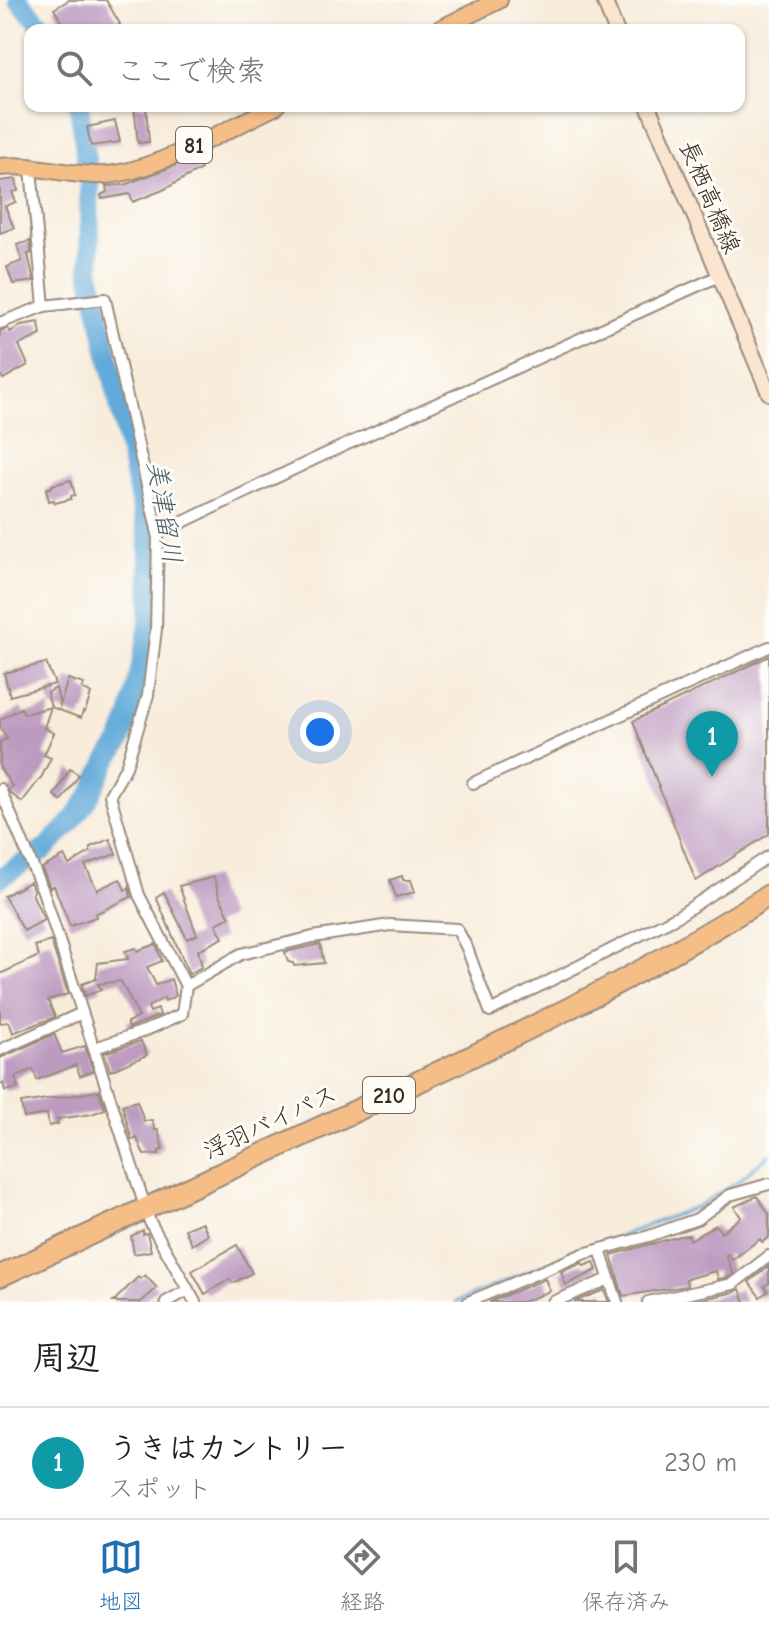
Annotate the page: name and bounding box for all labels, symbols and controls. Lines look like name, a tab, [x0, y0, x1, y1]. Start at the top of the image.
search box	[24, 24, 745, 112]
icon: search	[52, 46, 96, 90]
text: ここで検索	[116, 54, 266, 89]
road number: 81	[176, 127, 212, 163]
street label: 長栖高橋線	[674, 136, 746, 258]
water label: 美津留川	[141, 458, 187, 566]
pin: 1	[686, 711, 738, 777]
your location	[300, 712, 340, 752]
road number: 210	[363, 1077, 415, 1113]
street label: 浮羽バイパス	[199, 1079, 341, 1165]
text: 周辺	[32, 1338, 100, 1378]
text: うきはカントリー	[108, 1431, 348, 1466]
text: 1	[53, 1448, 63, 1478]
text: 230 m	[664, 1448, 737, 1478]
text: スポット	[108, 1474, 212, 1504]
tab: 地図	[99, 1535, 143, 1615]
tab: 経路	[340, 1535, 384, 1615]
tab: 保存済み	[582, 1535, 670, 1615]

